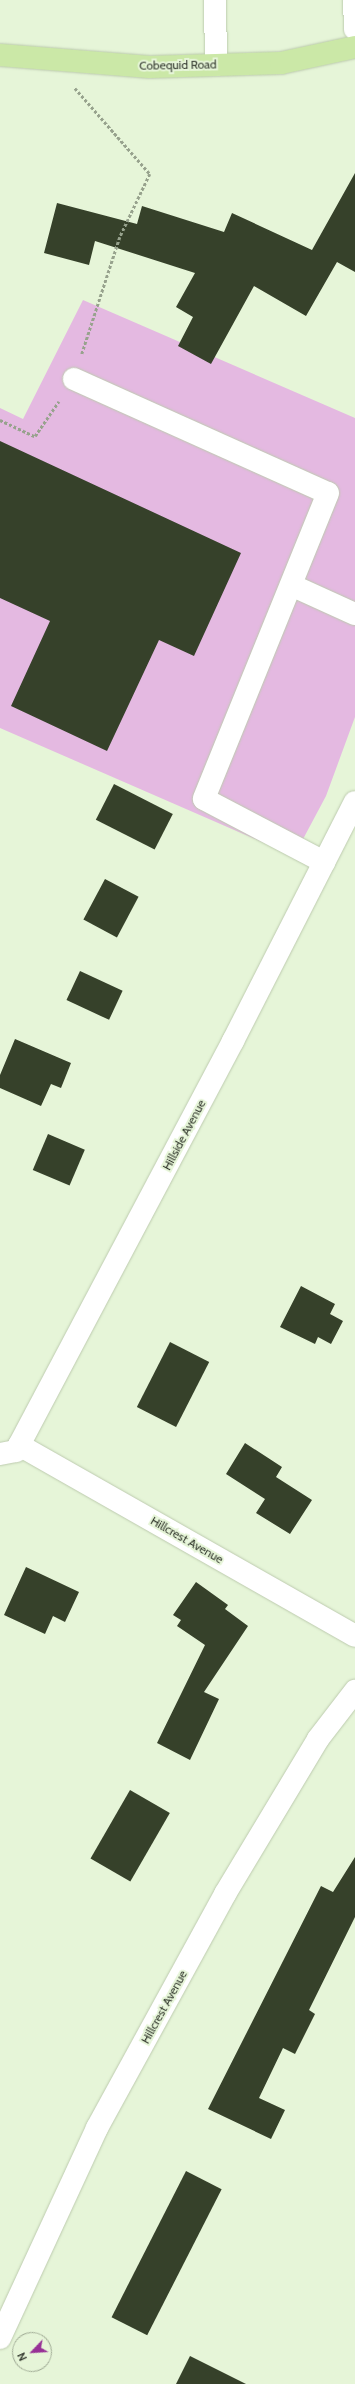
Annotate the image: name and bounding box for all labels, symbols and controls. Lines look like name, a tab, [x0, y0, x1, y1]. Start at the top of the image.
street label: Cobequid Road	[139, 57, 217, 73]
street label: Hillside Avenue	[159, 1097, 209, 1173]
street label: Hillcrest Avenue	[148, 1513, 226, 1567]
street label: Hillcrest Avenue	[138, 1968, 190, 2046]
north arrow	[12, 2332, 52, 2372]
text: N	[14, 2350, 30, 2363]

